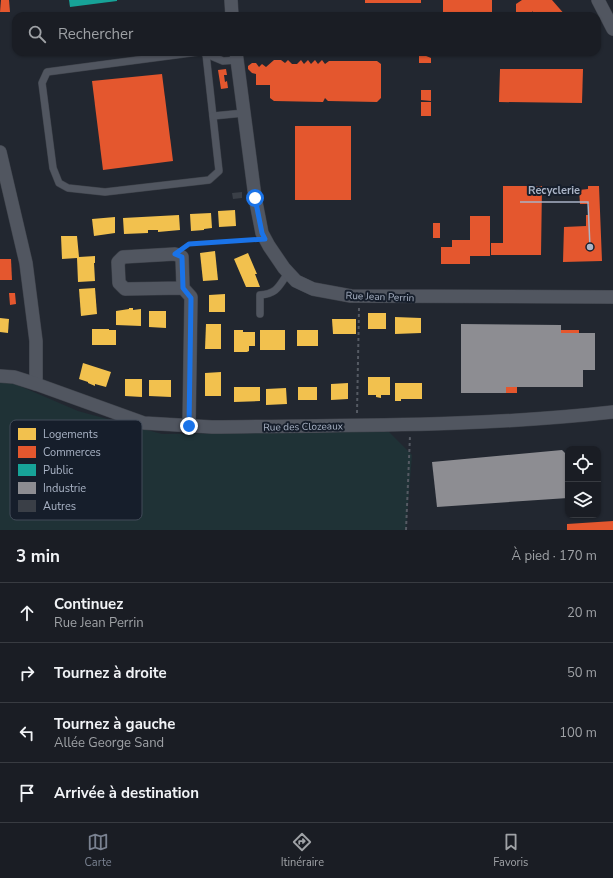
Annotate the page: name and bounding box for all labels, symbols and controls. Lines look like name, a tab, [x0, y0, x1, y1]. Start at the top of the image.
search box	[12, 12, 601, 56]
icon: search	[26, 23, 48, 45]
text: Rechercher	[58, 24, 133, 44]
callout: Recyclerie	[520, 179, 588, 202]
text: Recyclerie	[528, 183, 580, 198]
route start	[246, 189, 264, 207]
street label: Rue Jean Perrin	[345, 289, 415, 305]
route end	[180, 417, 198, 435]
street label: Rue des Clozeaux	[263, 419, 344, 435]
legend	[10, 420, 142, 520]
text: Logements	[43, 427, 98, 442]
text: Commerces	[43, 445, 101, 460]
map controls	[565, 446, 601, 518]
button: locate	[565, 446, 601, 482]
text: Public	[43, 463, 73, 478]
text: Industrie	[43, 481, 86, 496]
button: layers	[565, 482, 601, 518]
text: Autres	[43, 499, 76, 514]
text: 3 min	[16, 545, 60, 568]
text: À pied · 170 m	[512, 547, 597, 565]
text: Continuez	[54, 594, 123, 614]
icon: ahead	[16, 602, 38, 624]
text: 20 m	[567, 604, 597, 622]
text: Rue Jean Perrin	[54, 614, 144, 632]
icon: right	[16, 662, 38, 684]
text: Tournez à droite	[54, 663, 167, 683]
text: 50 m	[567, 664, 597, 682]
text: Tournez à gauche	[54, 714, 176, 734]
icon: left	[16, 722, 38, 744]
text: 100 m	[559, 724, 597, 742]
text: Allée George Sand	[54, 734, 164, 752]
icon: arrive	[16, 782, 38, 804]
text: Arrivée à destination	[54, 783, 199, 803]
tab: Carte	[85, 831, 112, 870]
tab: Itinéraire	[281, 831, 324, 870]
tab: Favoris	[493, 831, 528, 870]

